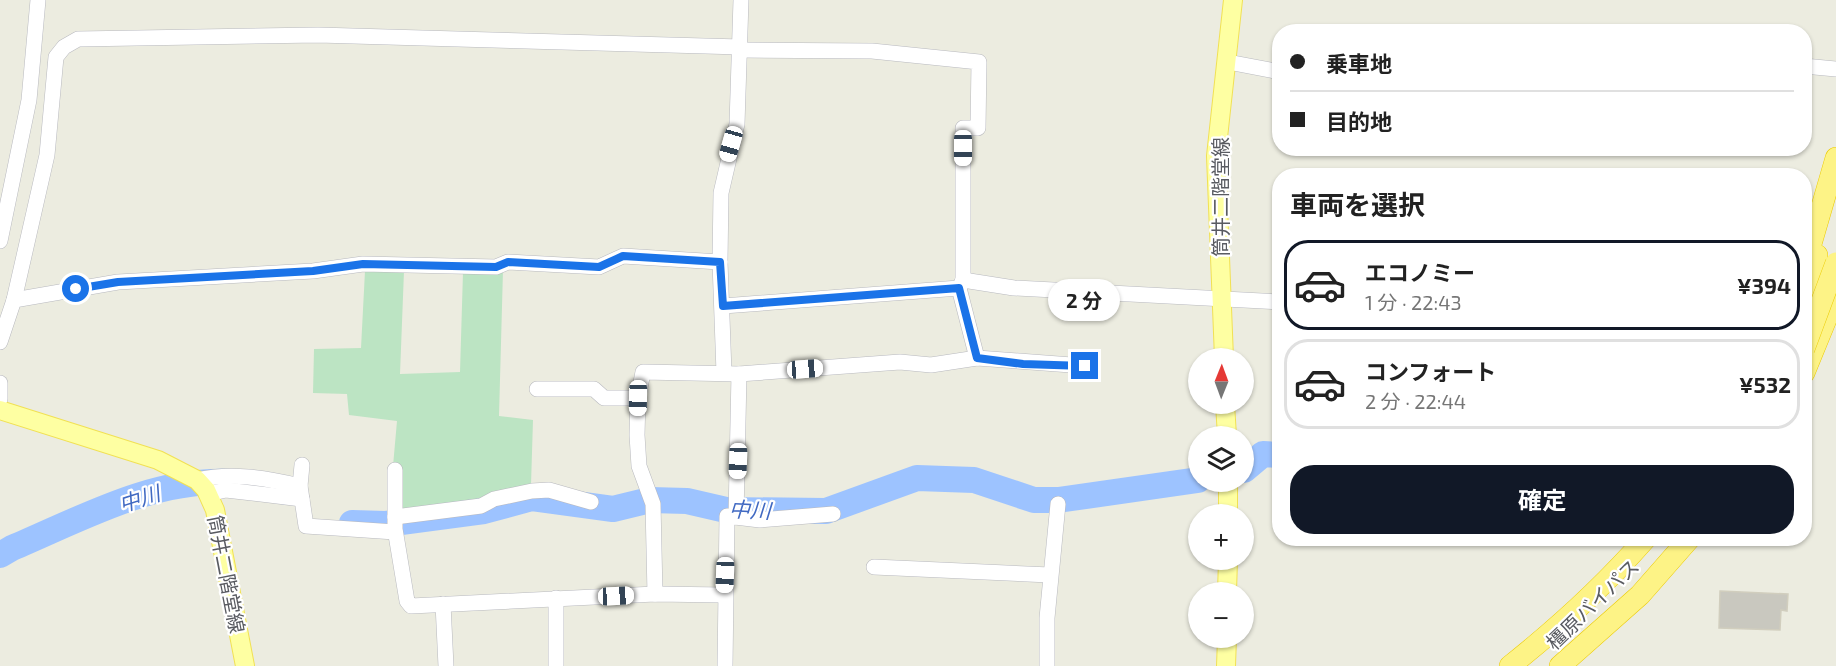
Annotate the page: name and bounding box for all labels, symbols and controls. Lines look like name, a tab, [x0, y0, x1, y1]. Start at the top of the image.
text: 乗車地	[1326, 50, 1392, 76]
text: 目的地	[1326, 108, 1392, 134]
car	[717, 124, 745, 164]
car	[954, 130, 972, 166]
street label: 筒井二階堂線	[1208, 137, 1232, 257]
text: 車両を選択	[1290, 188, 1425, 220]
icon: car	[1293, 258, 1347, 312]
text: エコノミー	[1365, 259, 1475, 285]
text: ¥394	[1737, 272, 1791, 298]
route start	[62, 275, 89, 302]
callout: 2 分	[1049, 279, 1121, 321]
text: 2 分	[1066, 288, 1102, 312]
text: 1 分 · 22:43	[1365, 290, 1462, 314]
north arrow	[1188, 348, 1254, 414]
map controls	[1188, 348, 1254, 648]
route end	[1071, 352, 1098, 379]
icon: car	[1293, 357, 1347, 411]
text: コンフォート	[1365, 358, 1496, 384]
car	[786, 359, 824, 379]
text: ¥532	[1739, 371, 1791, 397]
car	[629, 380, 647, 416]
text: 2 分 · 22:44	[1365, 389, 1466, 413]
button: layers	[1188, 426, 1254, 492]
car	[728, 443, 748, 479]
button: 確定	[1290, 465, 1794, 534]
water label: 中川	[115, 479, 165, 516]
water label: 中川	[728, 495, 774, 523]
button: +	[1188, 504, 1254, 570]
street label: 筒井二階堂線	[204, 513, 250, 635]
street label: 橿原バイパス	[1541, 554, 1643, 654]
car	[715, 557, 735, 593]
button: −	[1188, 582, 1254, 648]
car	[598, 586, 634, 606]

